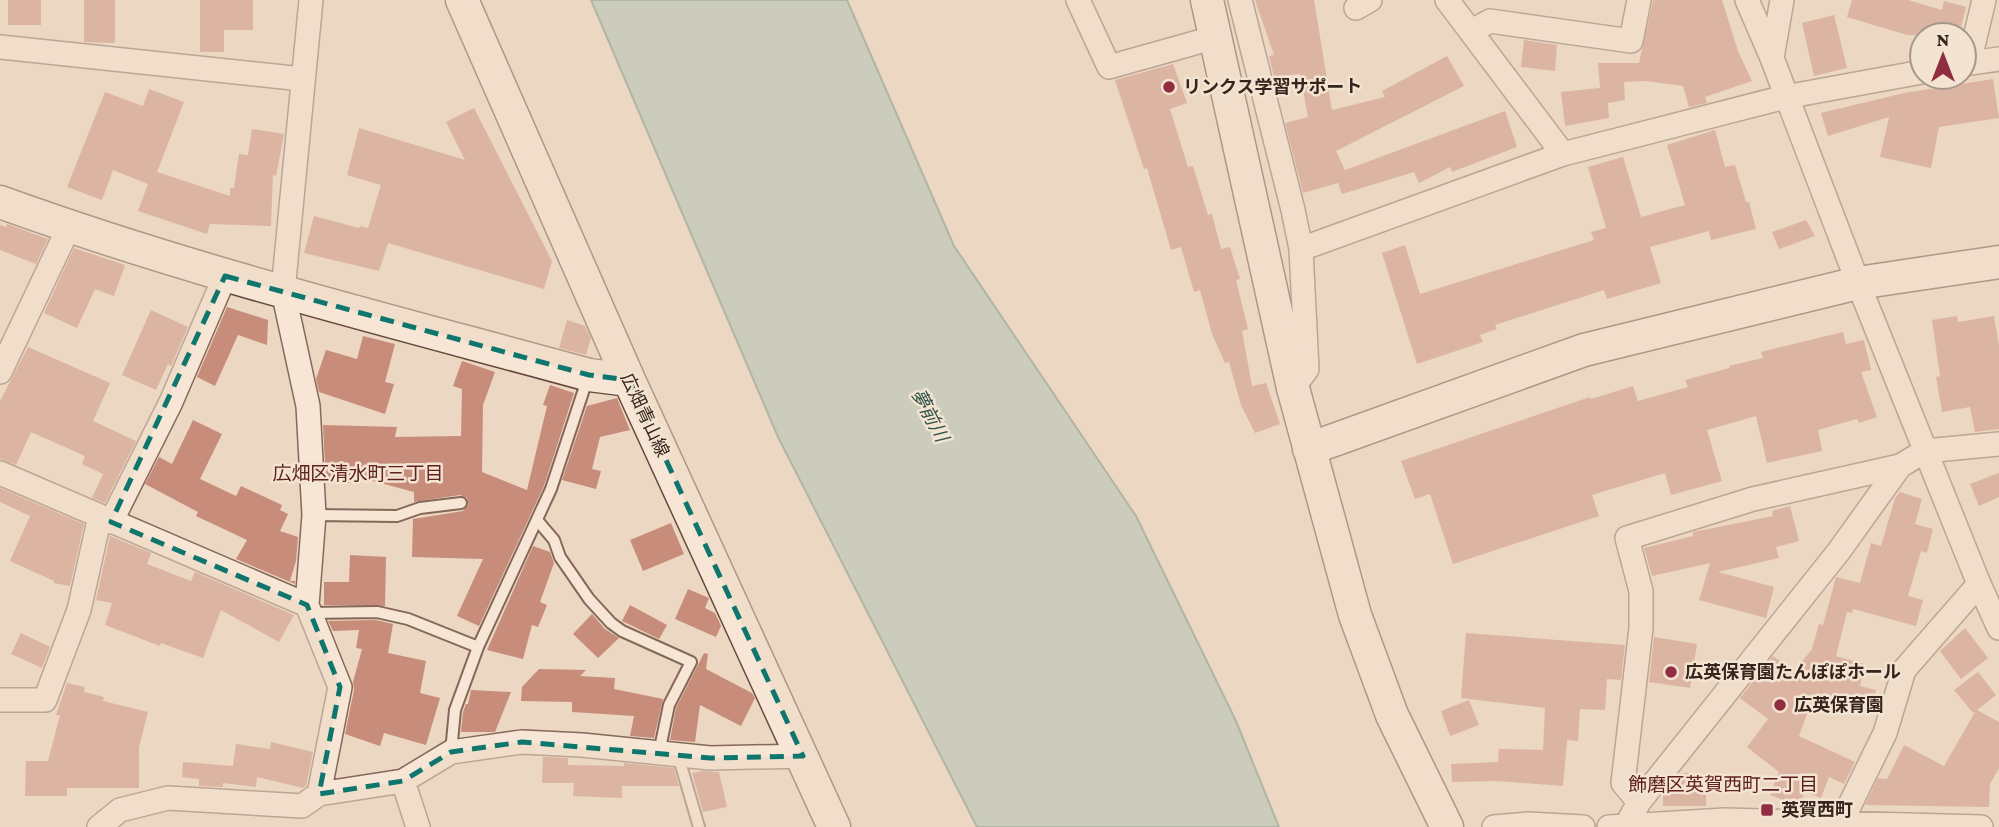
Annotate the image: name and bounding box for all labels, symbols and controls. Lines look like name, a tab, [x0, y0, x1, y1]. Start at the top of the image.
north arrow	[1908, 21, 1978, 91]
text: N	[1937, 29, 1950, 50]
place label: リンクス学習サポート	[1183, 77, 1362, 97]
marker: リンクス学習サポート	[1161, 79, 1177, 95]
street label: 広畑青山線	[617, 370, 673, 460]
water label: 夢前川	[907, 385, 954, 447]
district label: 広畑区清水町三丁目	[272, 463, 444, 484]
place label: 広英保育園たんぽぽホール	[1685, 662, 1901, 682]
marker: 広英保育園たんぽぽホール	[1663, 664, 1679, 680]
place label: 広英保育園	[1794, 695, 1884, 715]
marker: 広英保育園	[1772, 697, 1788, 713]
district label: 飾磨区英賀西町二丁目	[1628, 774, 1818, 795]
place label: 英賀西町	[1781, 800, 1853, 820]
marker: 英賀西町	[1759, 802, 1775, 818]

